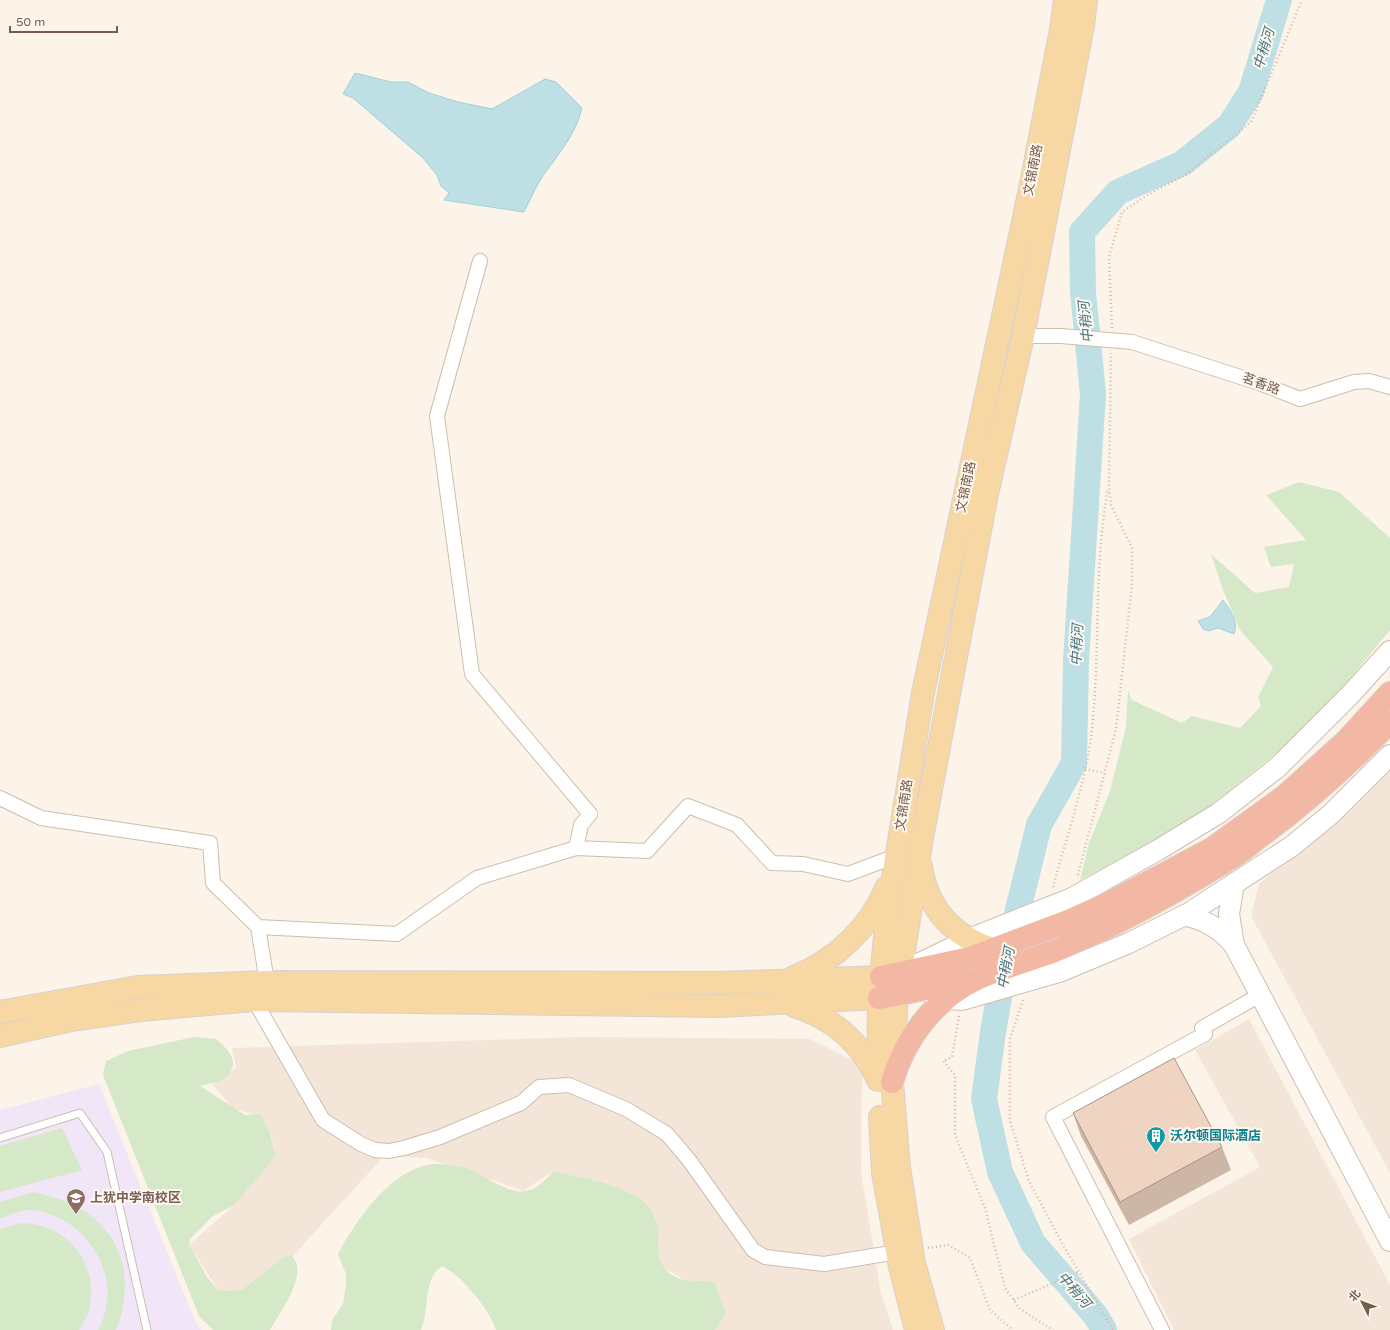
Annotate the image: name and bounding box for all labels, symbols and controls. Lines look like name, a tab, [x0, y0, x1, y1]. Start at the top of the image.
scale bar	[10, 8, 117, 34]
text: 50 m	[16, 15, 45, 29]
water label: 中稍河	[1250, 24, 1279, 72]
street label: 文锦南路	[1020, 143, 1046, 197]
water label: 中稍河	[1075, 297, 1097, 344]
street label: 茗香路	[1240, 370, 1282, 398]
street label: 文锦南路	[953, 460, 979, 514]
water label: 中稍河	[1067, 621, 1087, 666]
street label: 文锦南路	[892, 778, 916, 832]
water label: 中稍河	[994, 943, 1019, 990]
building icon: 沃尔顿国际酒店	[1145, 1125, 1167, 1153]
place label: 沃尔顿国际酒店	[1170, 1128, 1261, 1144]
school or university icon: 上犹中学南校区	[65, 1187, 87, 1215]
place label: 上犹中学南校区	[90, 1190, 181, 1206]
water label: 中稍河	[1054, 1269, 1096, 1314]
north arrow	[1342, 1282, 1382, 1322]
text: 北	[1346, 1287, 1363, 1304]

